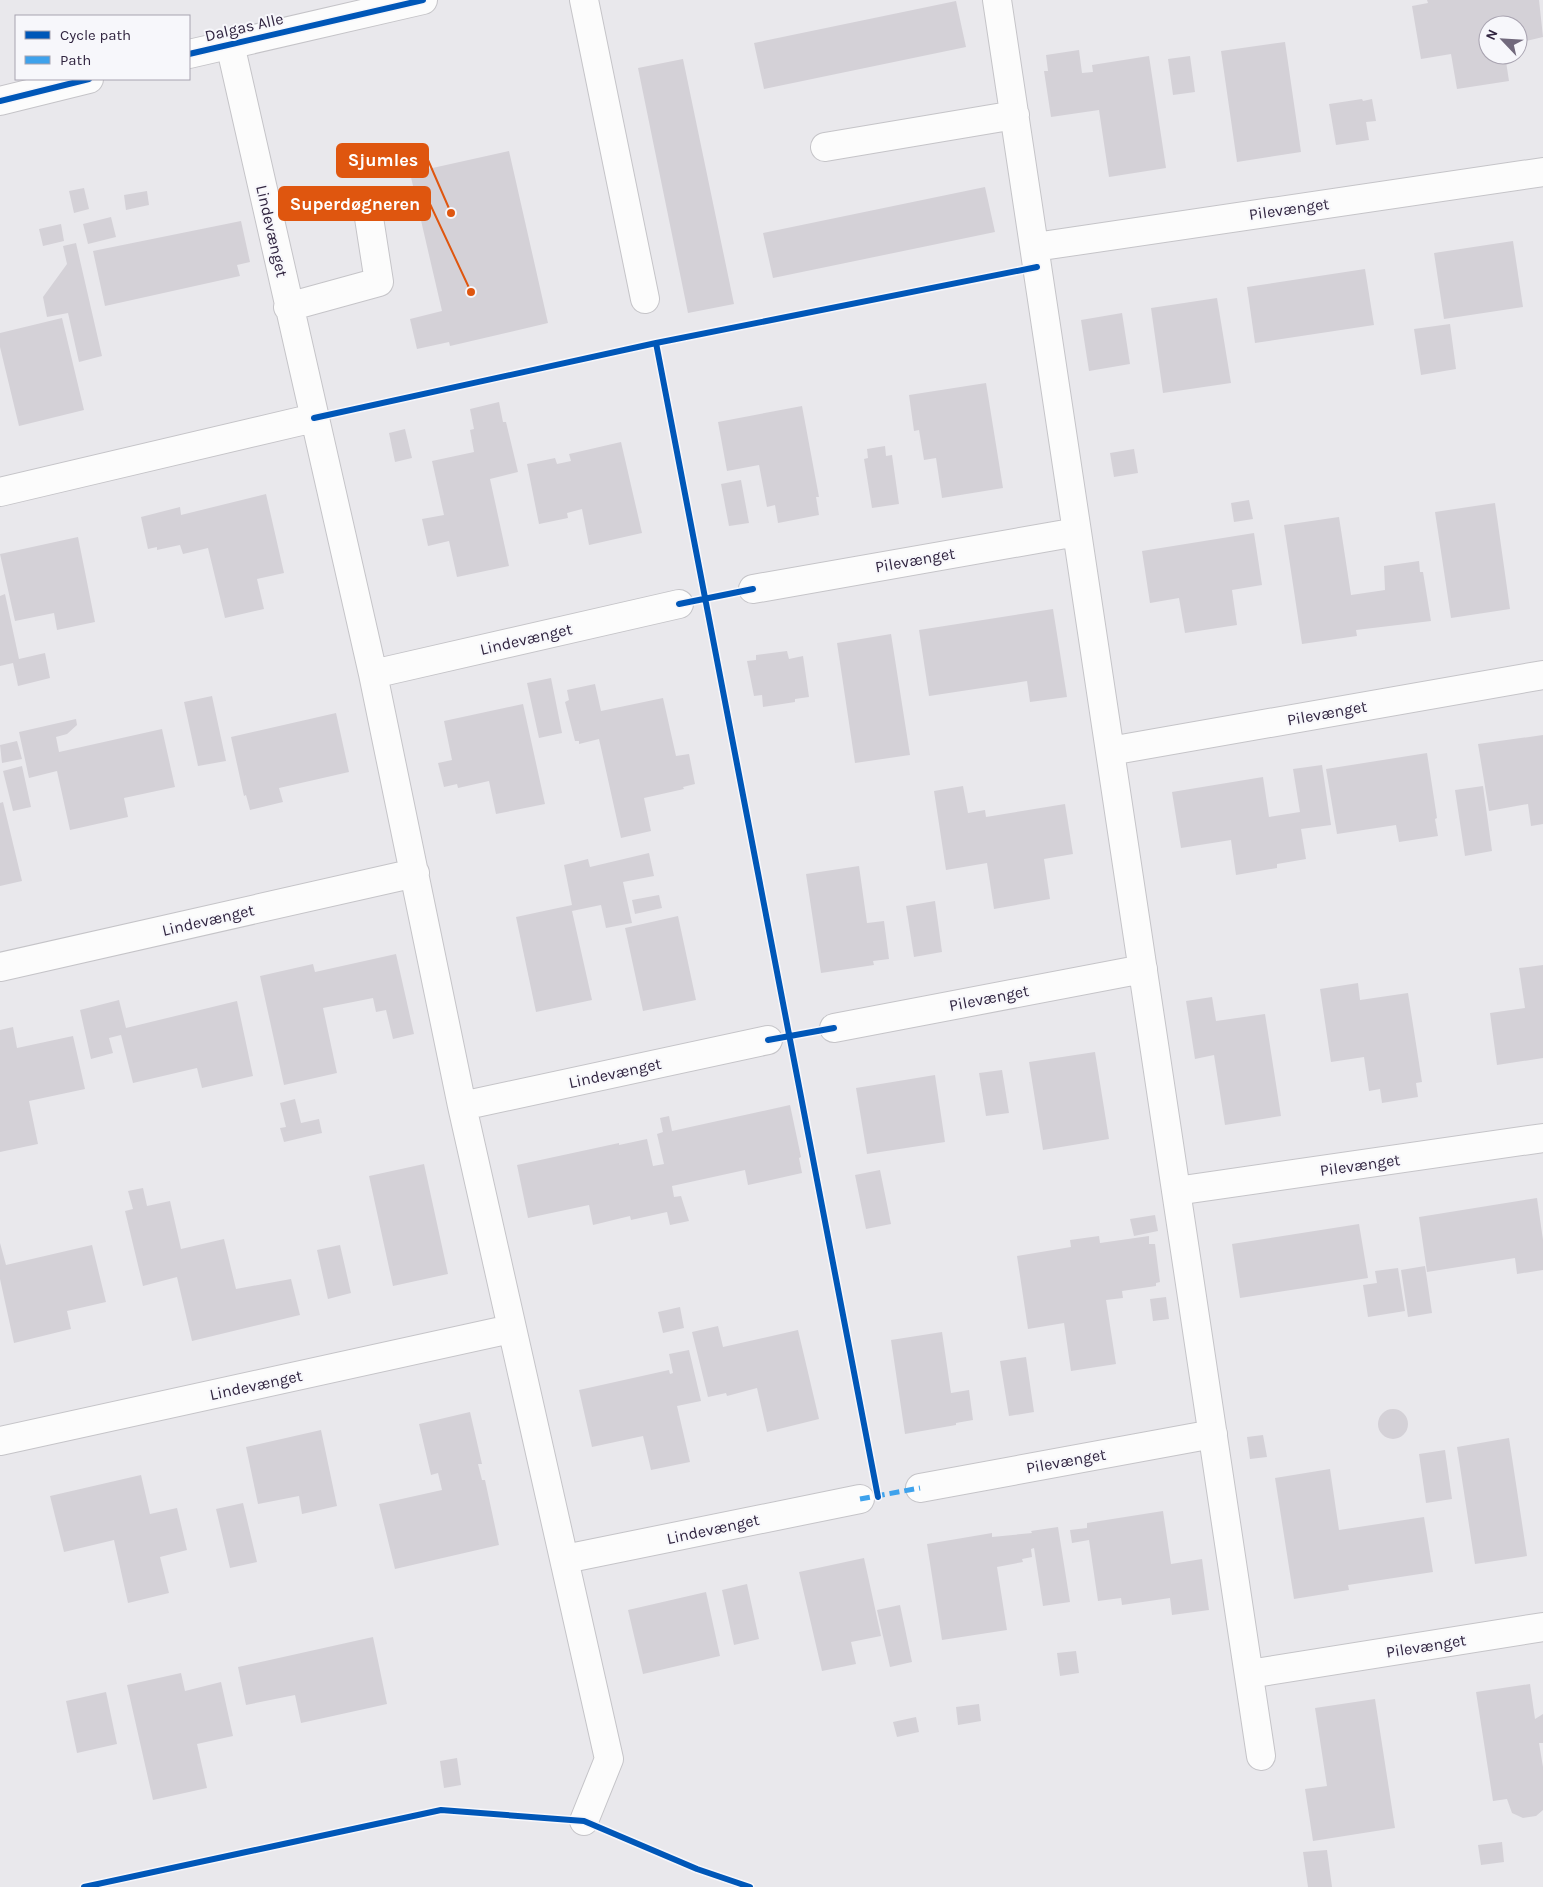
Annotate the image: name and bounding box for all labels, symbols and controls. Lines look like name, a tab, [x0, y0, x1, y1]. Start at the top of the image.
street label: Dalgas Alle	[203, 9, 285, 45]
legend	[15, 15, 190, 80]
north arrow	[1478, 15, 1528, 65]
text: Cycle path	[60, 26, 131, 44]
text: N	[1482, 27, 1501, 43]
text: Path	[60, 51, 91, 69]
callout: Sjumles	[337, 144, 428, 177]
text: Sjumles	[348, 149, 418, 171]
street label: Lindevænget	[252, 183, 292, 279]
callout: Superdøgneren	[279, 187, 430, 220]
text: Superdøgneren	[290, 193, 420, 215]
street label: Pilevænget	[1248, 194, 1330, 224]
street label: Pilevænget	[874, 544, 956, 576]
street label: Lindevænget	[478, 619, 574, 659]
street label: Pilevænget	[1286, 697, 1368, 729]
street label: Lindevænget	[160, 900, 256, 940]
street label: Pilevænget	[948, 981, 1030, 1015]
street label: Lindevænget	[567, 1054, 663, 1092]
street label: Pilevænget	[1319, 1150, 1401, 1180]
street label: Lindevænget	[208, 1366, 304, 1404]
street label: Pilevænget	[1025, 1445, 1107, 1477]
street label: Lindevænget	[665, 1510, 761, 1548]
street label: Pilevænget	[1385, 1630, 1467, 1662]

